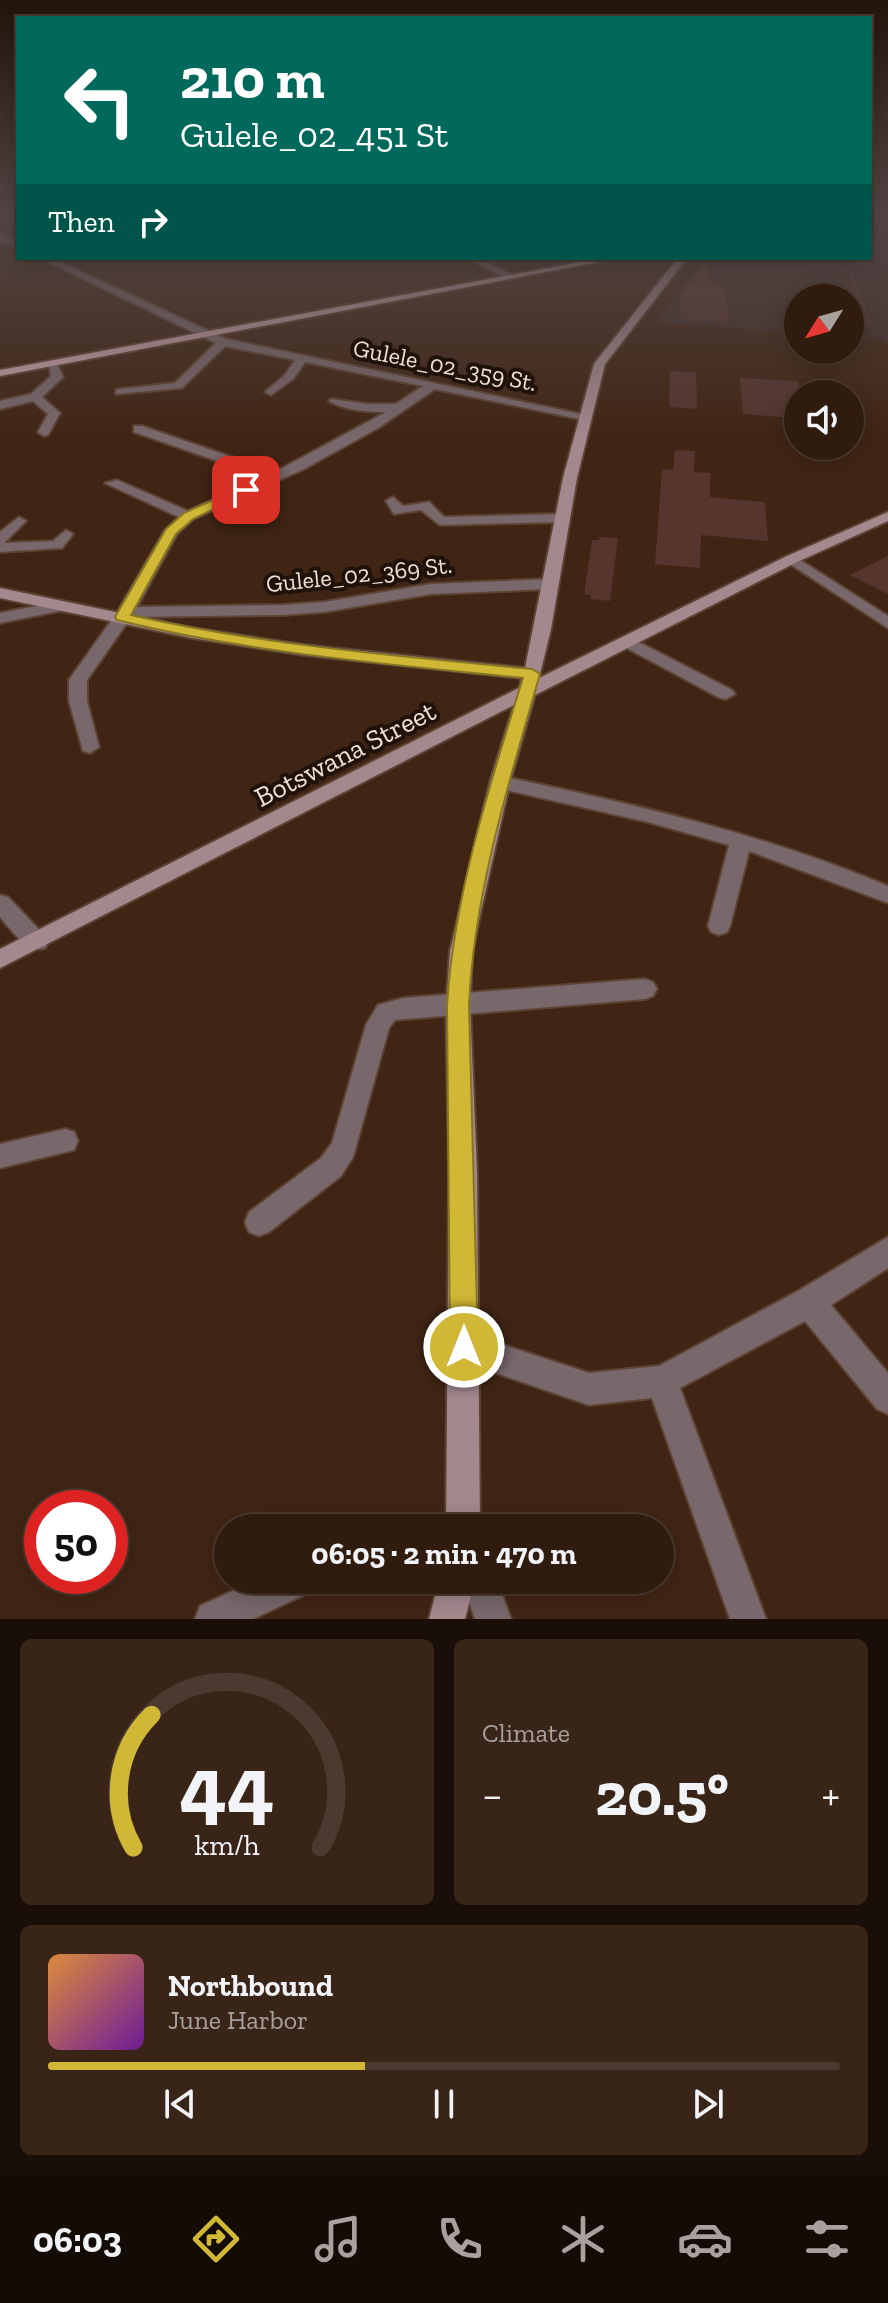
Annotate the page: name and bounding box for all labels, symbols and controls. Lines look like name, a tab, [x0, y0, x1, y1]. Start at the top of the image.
text: 210 m	[180, 45, 324, 112]
icon: left	[48, 48, 152, 152]
text: Gulele_02_451 St	[180, 113, 448, 156]
icon: right	[131, 200, 175, 244]
text: Then	[48, 204, 115, 240]
north arrow	[784, 284, 864, 364]
map controls	[784, 284, 864, 460]
street label: Gulele_02_359 St.	[351, 333, 539, 397]
button: sound	[784, 380, 864, 460]
pin	[212, 456, 280, 524]
icon: arrive	[224, 468, 268, 512]
street label: Gulele_02_369 St.	[265, 550, 453, 598]
street label: Botswana Street	[249, 694, 442, 814]
position arrow	[422, 1305, 506, 1389]
speed limit sign: 50	[24, 1490, 128, 1594]
text: 06:05 · 2 min · 470 m	[311, 1536, 577, 1572]
text: Climate	[482, 1717, 570, 1749]
text: 44	[180, 1735, 274, 1835]
text: 20.5°	[595, 1758, 729, 1830]
text: −	[482, 1768, 503, 1821]
text: +	[821, 1768, 840, 1821]
text: km/h	[194, 1828, 260, 1862]
text: Northbound	[168, 1968, 333, 2004]
text: June Harbor	[168, 2004, 308, 2036]
icon: previous	[158, 2082, 202, 2126]
icon: pause	[422, 2082, 466, 2126]
icon: next	[686, 2082, 730, 2126]
icon: directions	[188, 2211, 244, 2267]
icon: music	[310, 2211, 366, 2267]
icon: phone	[432, 2211, 488, 2267]
icon: climate	[555, 2211, 611, 2267]
icon: car	[677, 2211, 733, 2267]
icon: filters	[799, 2211, 855, 2267]
text: 06:03	[33, 2218, 122, 2261]

